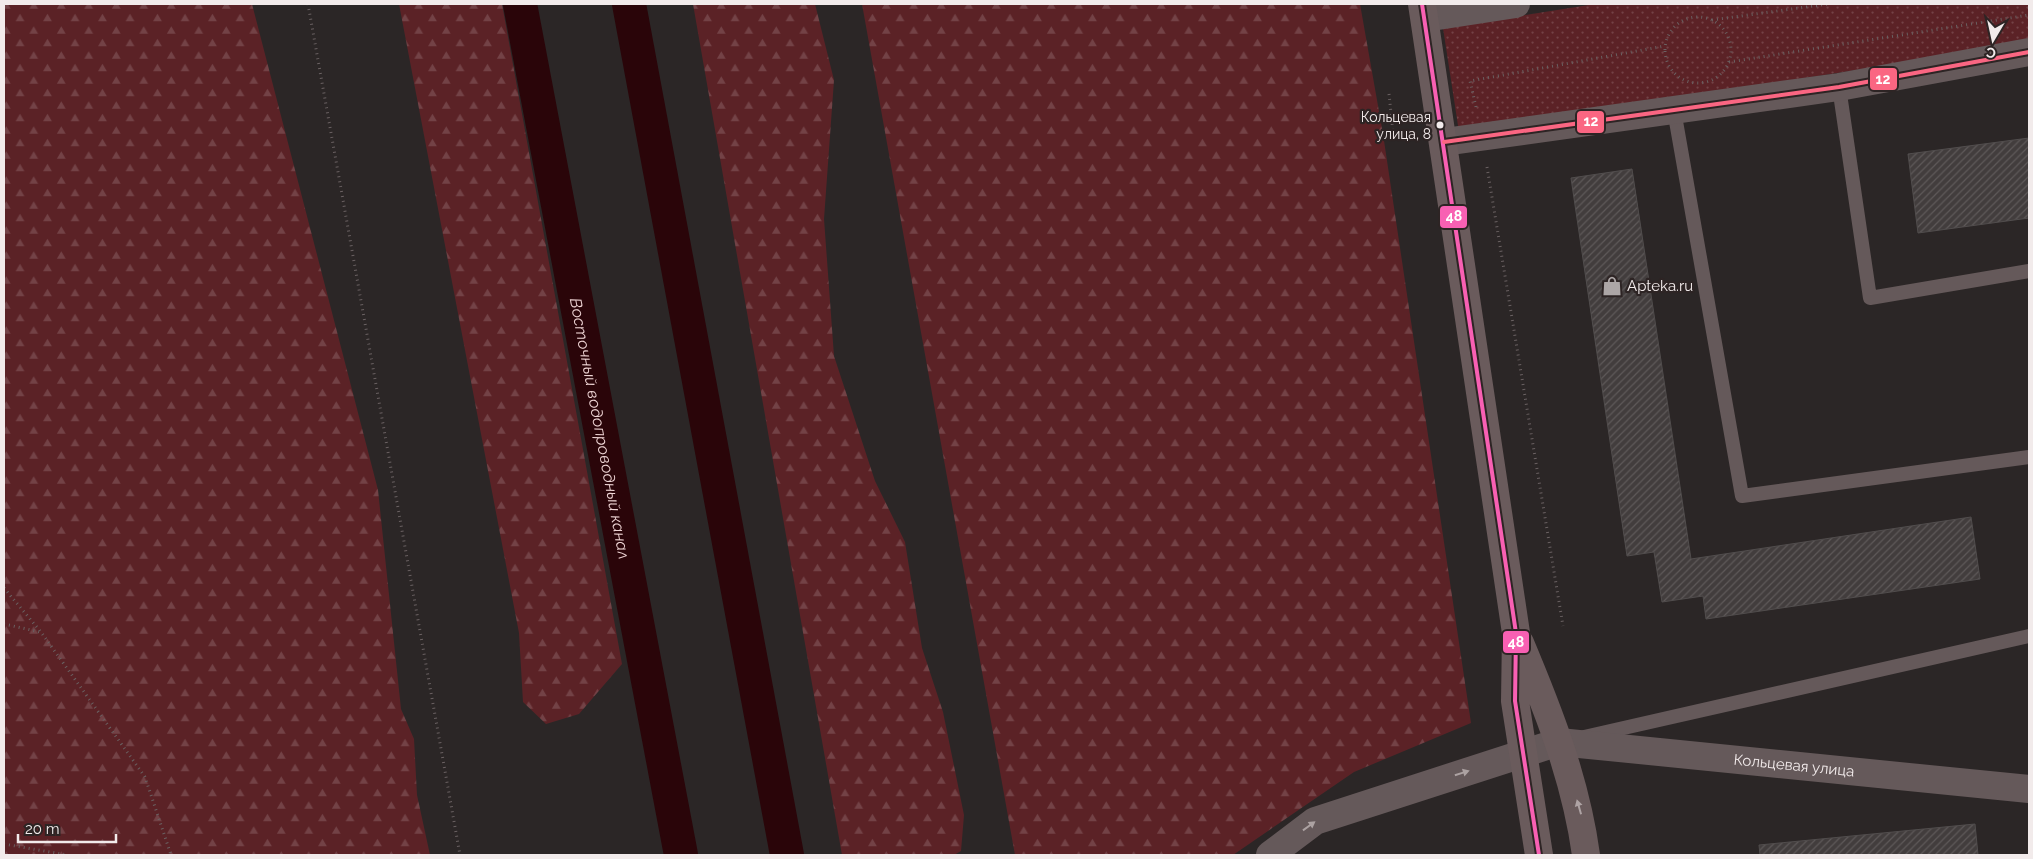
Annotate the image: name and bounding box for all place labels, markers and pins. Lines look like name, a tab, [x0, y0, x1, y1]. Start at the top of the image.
place label: Кольцевая улица, 8	[1361, 109, 1431, 142]
marker: Кольцевая улица, 8	[1435, 120, 1445, 130]
shop icon: Apteka.ru	[1601, 275, 1623, 297]
place label: Apteka.ru	[1627, 277, 1693, 295]

